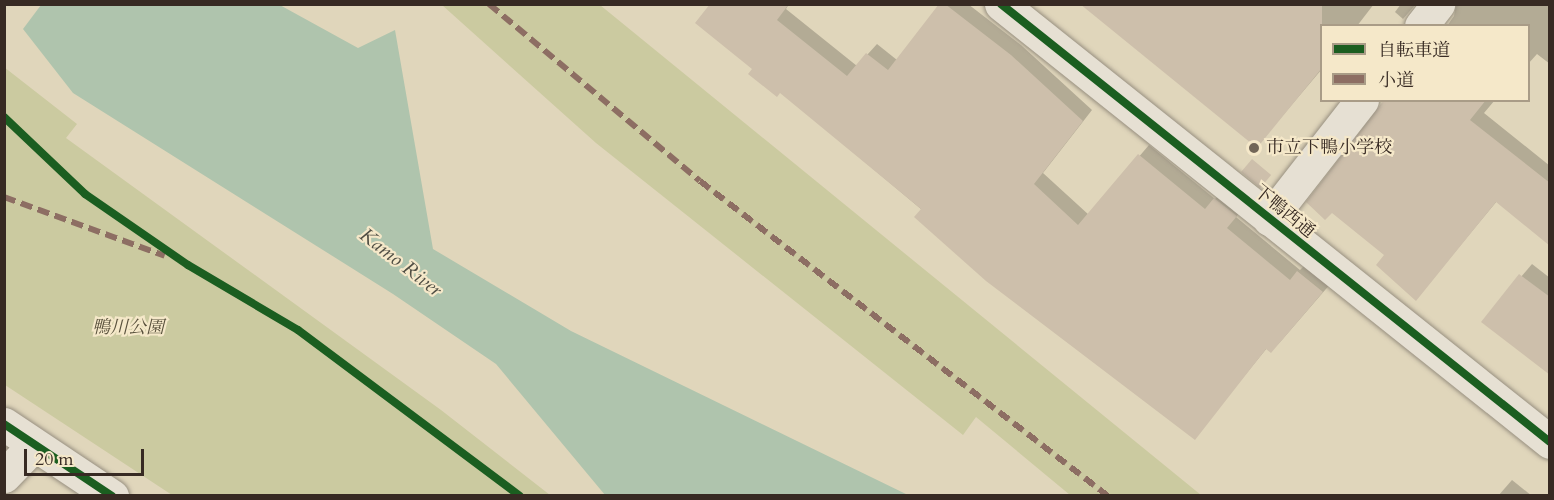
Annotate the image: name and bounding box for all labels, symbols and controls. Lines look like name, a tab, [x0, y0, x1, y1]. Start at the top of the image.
legend	[1320, 24, 1530, 102]
text: 自転車道	[1378, 38, 1450, 63]
text: 小道	[1378, 68, 1414, 93]
place label: 市立下鴨小学校	[1266, 137, 1392, 159]
marker: 市立下鴨小学校	[1247, 141, 1261, 155]
street label: 下鴨西通	[1249, 181, 1319, 243]
water label: Kamo River	[355, 223, 447, 301]
park label: 鴨川公園	[92, 317, 164, 339]
scale bar	[27, 437, 147, 475]
text: 20 m	[35, 447, 74, 472]

